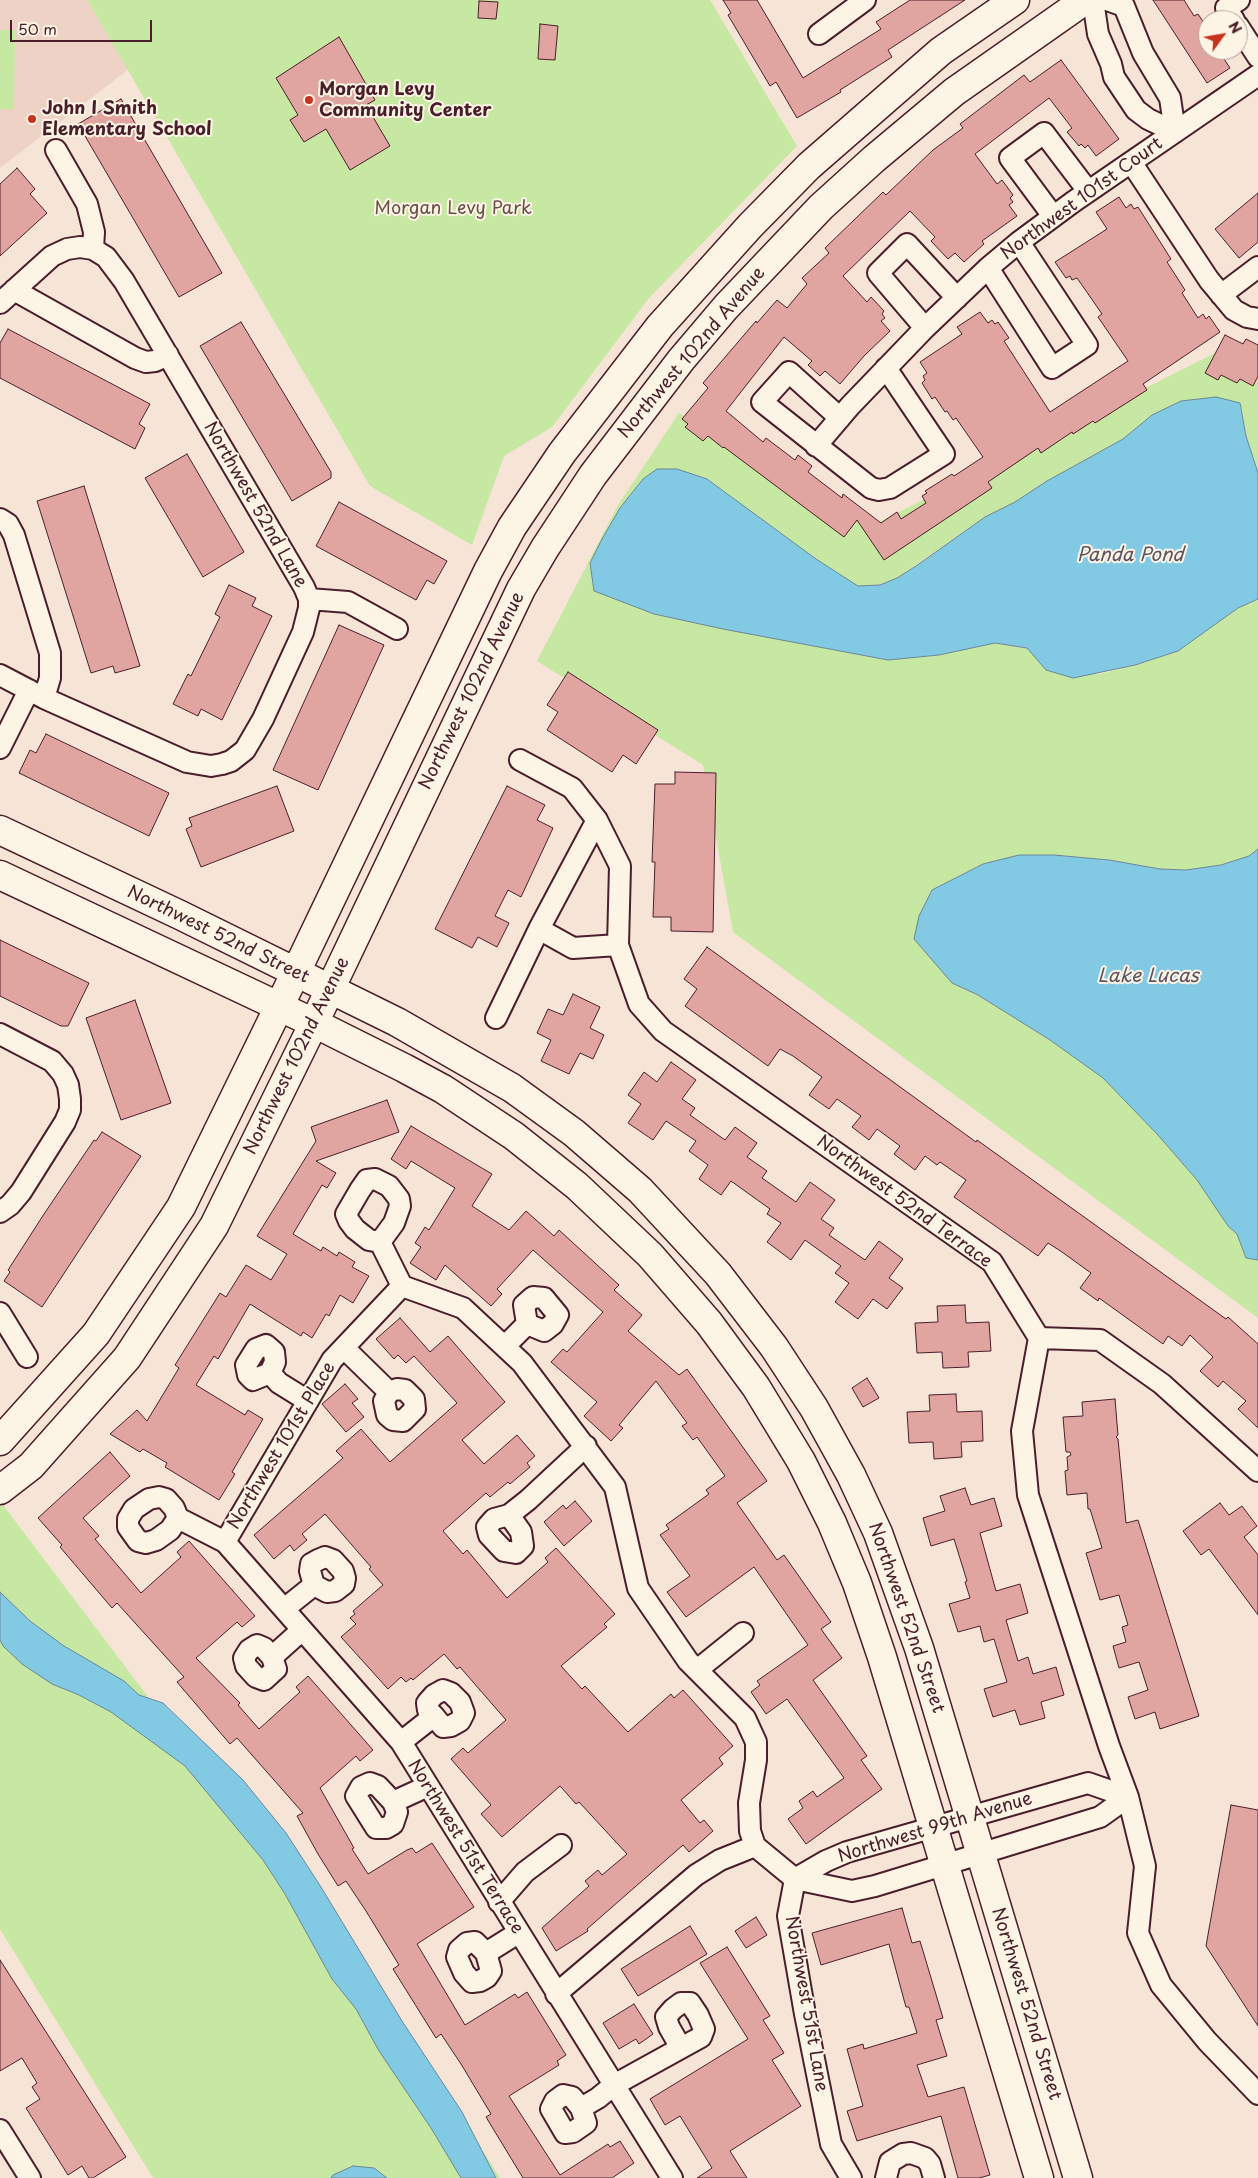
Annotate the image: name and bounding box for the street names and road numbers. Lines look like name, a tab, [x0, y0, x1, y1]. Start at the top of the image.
street label: Northwest 101st Court	[997, 133, 1167, 265]
street label: Northwest 102nd Avenue	[614, 263, 770, 443]
street label: Northwest 52nd Lane	[199, 418, 311, 592]
street label: Northwest 102nd Avenue	[415, 589, 529, 793]
street label: Northwest 52nd Street	[123, 881, 313, 989]
street label: Northwest 102nd Avenue	[240, 954, 354, 1158]
street label: Northwest 52nd Terrace	[812, 1131, 996, 1273]
street label: Northwest 101st Place	[224, 1359, 340, 1533]
street label: Northwest 52nd Street	[863, 1520, 949, 1716]
street label: Northwest 51st Terrace	[402, 1756, 528, 1938]
street label: Northwest 99th Avenue	[835, 1788, 1035, 1868]
street label: Northwest 52nd Street	[986, 1905, 1066, 2103]
street label: Northwest 51st Lane	[780, 1914, 832, 2094]

